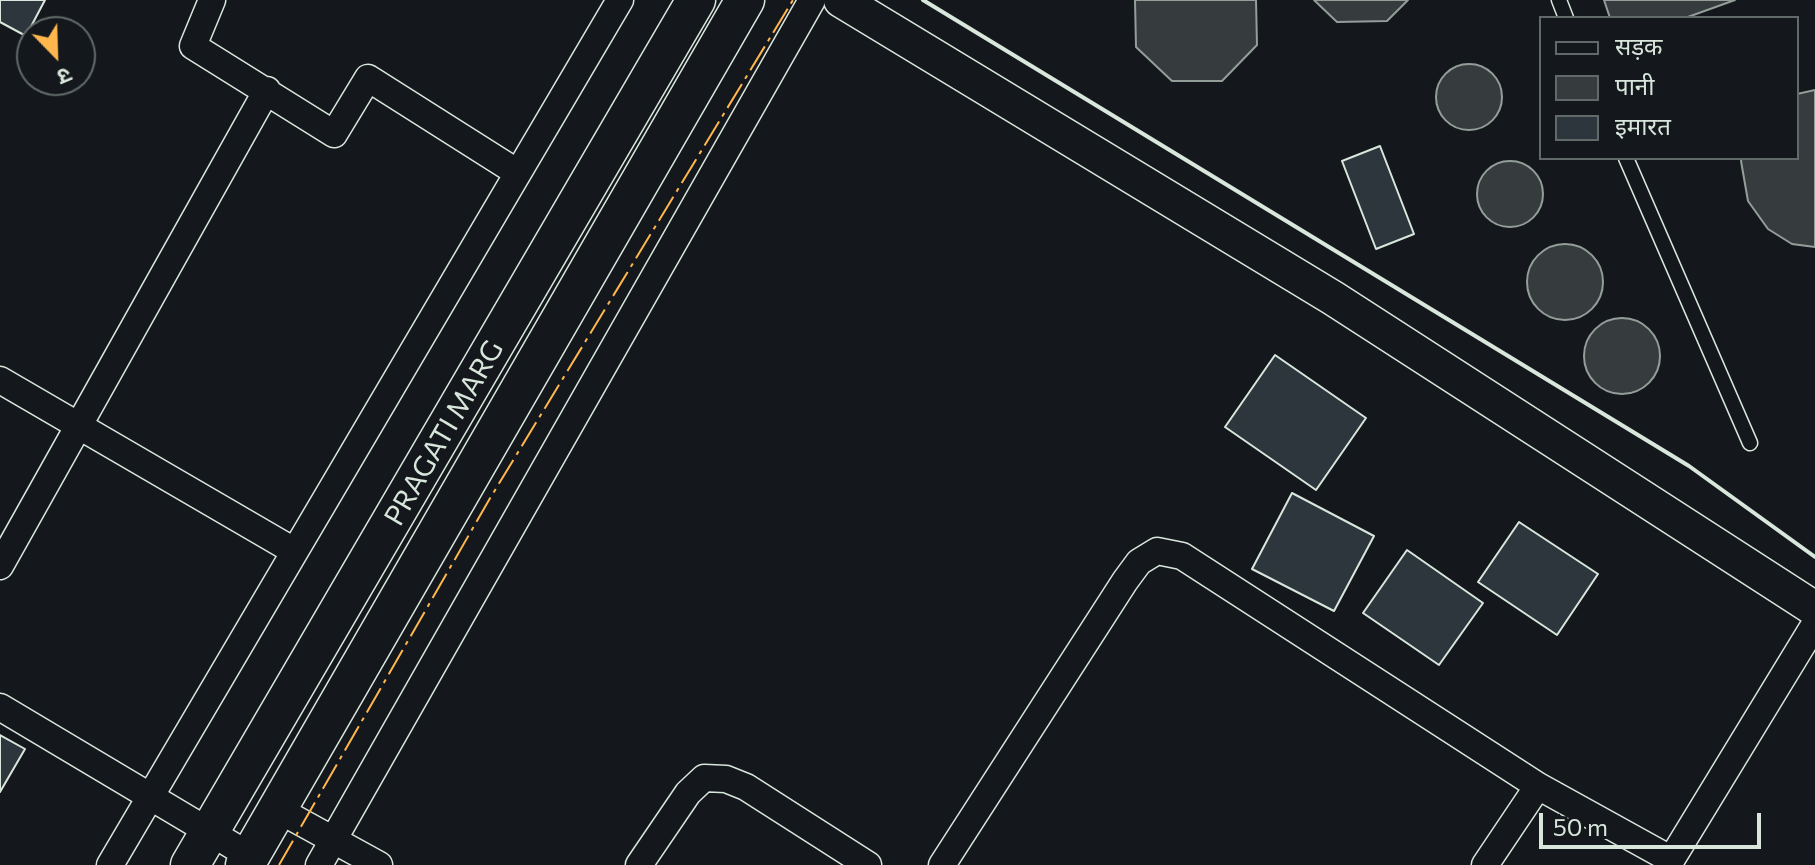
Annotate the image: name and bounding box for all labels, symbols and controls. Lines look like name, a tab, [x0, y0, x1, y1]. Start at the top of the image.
north arrow	[16, 16, 96, 96]
legend	[1539, 16, 1799, 160]
text: सड़क	[1615, 31, 1663, 60]
text: उ	[54, 62, 76, 92]
text: पानी	[1615, 71, 1654, 100]
text: इमारत	[1615, 111, 1671, 140]
street label: PRAGATI MARG	[377, 334, 511, 532]
scale bar	[1543, 797, 1765, 847]
text: 50 m	[1553, 812, 1608, 841]

